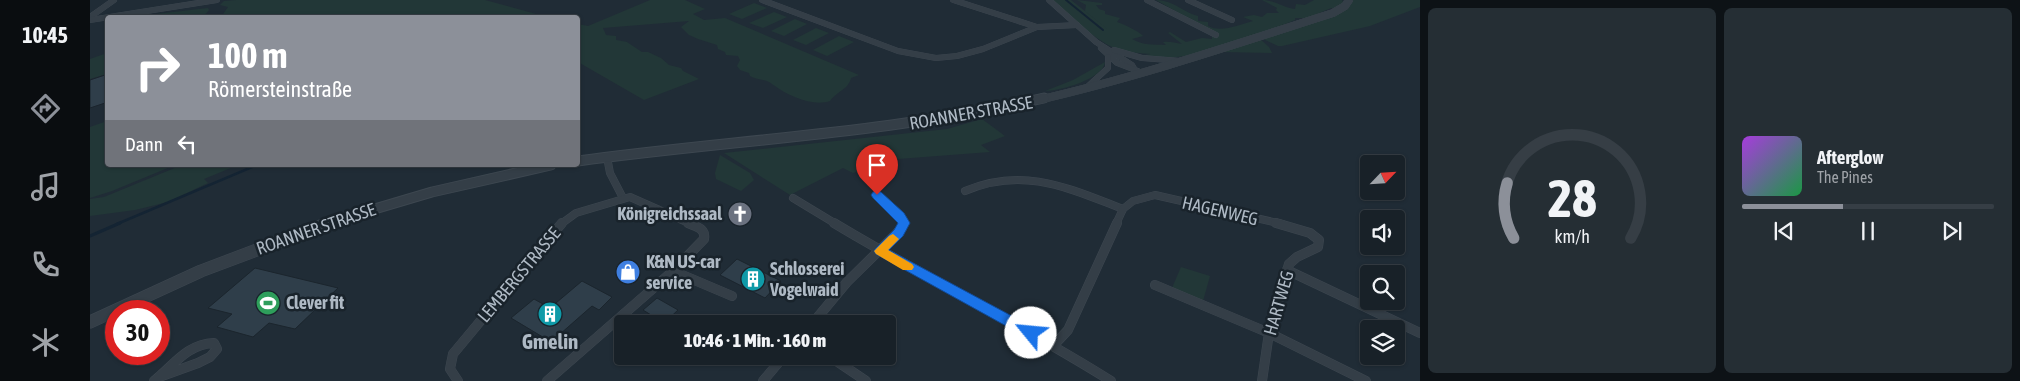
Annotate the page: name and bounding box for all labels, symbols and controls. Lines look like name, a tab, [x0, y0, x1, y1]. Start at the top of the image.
text: 10:45	[22, 22, 68, 48]
icon: right	[125, 35, 190, 100]
text: 100 m	[208, 35, 287, 75]
text: Römersteinstraße	[208, 76, 352, 102]
icon: directions	[28, 91, 63, 126]
street label: ROANNER STRASSE	[908, 91, 1034, 134]
icon: left	[173, 130, 201, 158]
text: Dann	[125, 133, 163, 155]
pin	[856, 144, 898, 195]
text: Afterglow	[1817, 146, 1884, 168]
icon: arrive	[863, 151, 891, 179]
north arrow	[1360, 155, 1405, 200]
map controls	[1360, 155, 1405, 365]
text: 28	[1548, 168, 1596, 228]
text: The Pines	[1817, 168, 1873, 186]
icon: music	[28, 169, 63, 204]
street label: HAGENWEG	[1180, 192, 1260, 229]
street label: ROANNER STRASSE	[254, 198, 378, 259]
church icon: Königreichssaal	[727, 201, 753, 227]
place label: Königreichssaal	[617, 203, 722, 224]
button: sound	[1360, 210, 1405, 255]
icon: previous	[1770, 217, 1798, 245]
icon: pause	[1854, 217, 1882, 245]
icon: next	[1938, 217, 1966, 245]
street label: LEMBERGSTRASSE	[473, 223, 565, 326]
text: km/h	[1554, 226, 1590, 247]
icon: phone	[28, 247, 63, 282]
place label: K&N US-car service	[646, 251, 721, 293]
place label: Schlosserei Vogelwaid	[769, 258, 845, 300]
shop icon: K&N US-car service	[615, 259, 641, 285]
button: search	[1360, 265, 1405, 310]
building icon: Schlosserei Vogelwaid	[740, 266, 766, 292]
street label: HARTWEG	[1259, 268, 1298, 338]
sports icon: Clever fit	[255, 290, 281, 316]
place label: Clever fit	[286, 292, 345, 313]
speed limit sign: 30	[105, 300, 170, 365]
building icon: Gmelin	[537, 301, 563, 327]
position arrow	[1004, 306, 1056, 358]
button: layers	[1360, 320, 1405, 365]
icon: climate	[28, 325, 63, 360]
place label: Gmelin	[522, 329, 578, 353]
text: 10:46 · 1 Min. · 160 m	[684, 329, 826, 351]

